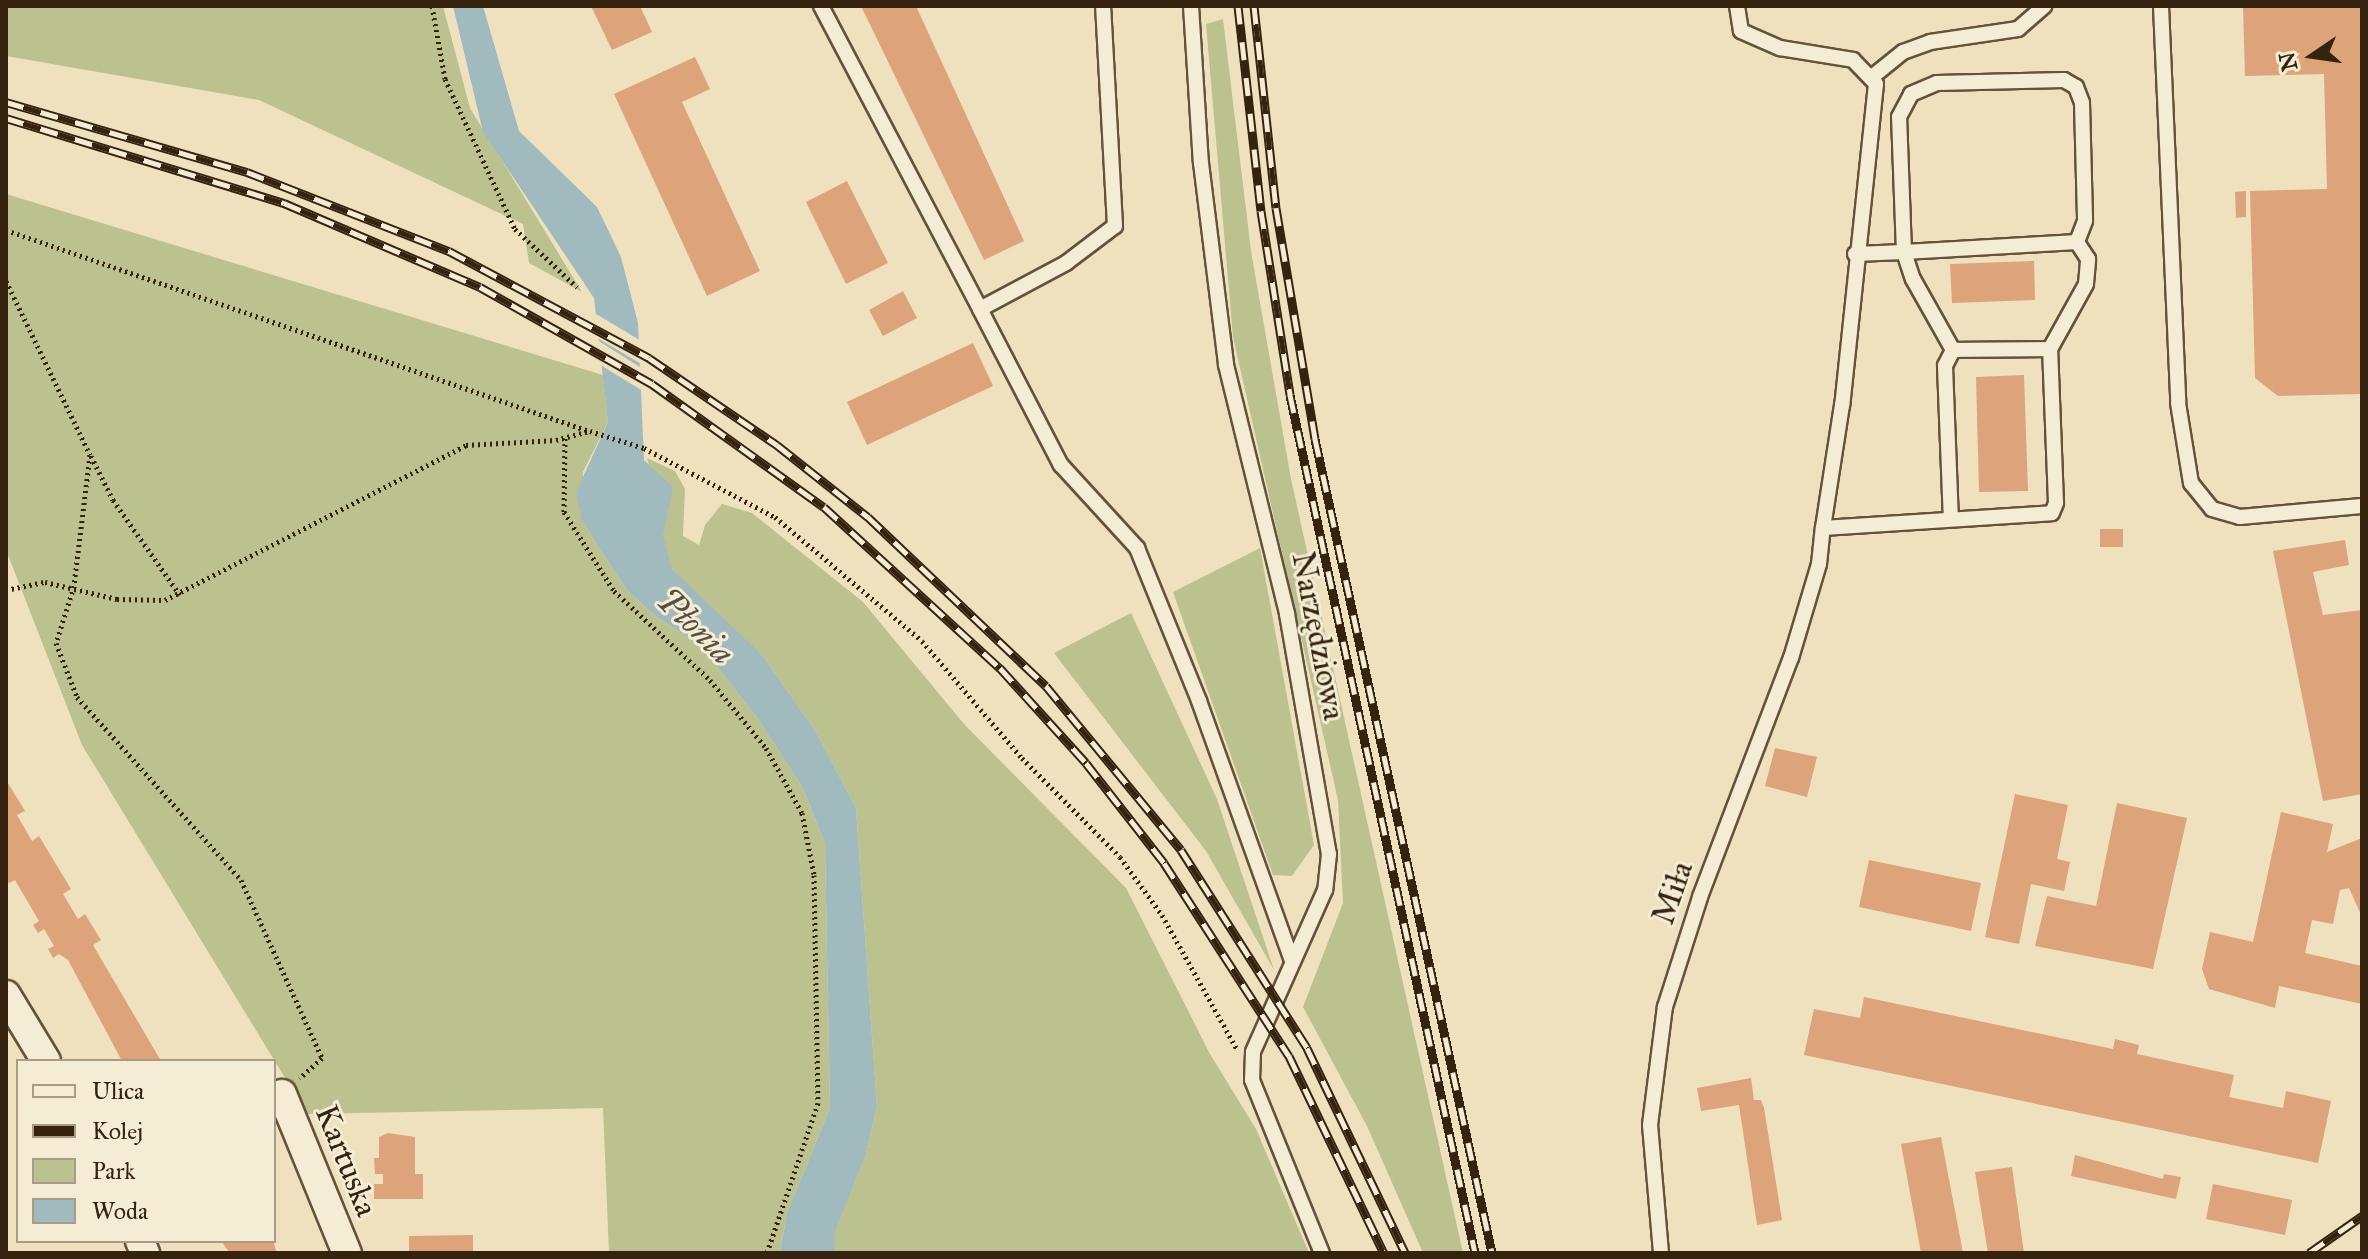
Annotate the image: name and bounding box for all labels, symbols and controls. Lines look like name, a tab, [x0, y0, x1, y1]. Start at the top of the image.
north arrow	[2272, 16, 2352, 96]
text: N	[2273, 49, 2303, 74]
street label: Narzędziowa	[1283, 549, 1353, 723]
water label: Płonia	[649, 579, 743, 673]
street label: Miła	[1644, 857, 1702, 929]
legend	[16, 1059, 276, 1243]
text: Ulica	[92, 1076, 144, 1106]
street label: Kartuska	[306, 1100, 386, 1222]
text: Kolej	[92, 1116, 143, 1146]
text: Park	[92, 1156, 135, 1186]
text: Woda	[92, 1196, 148, 1226]

